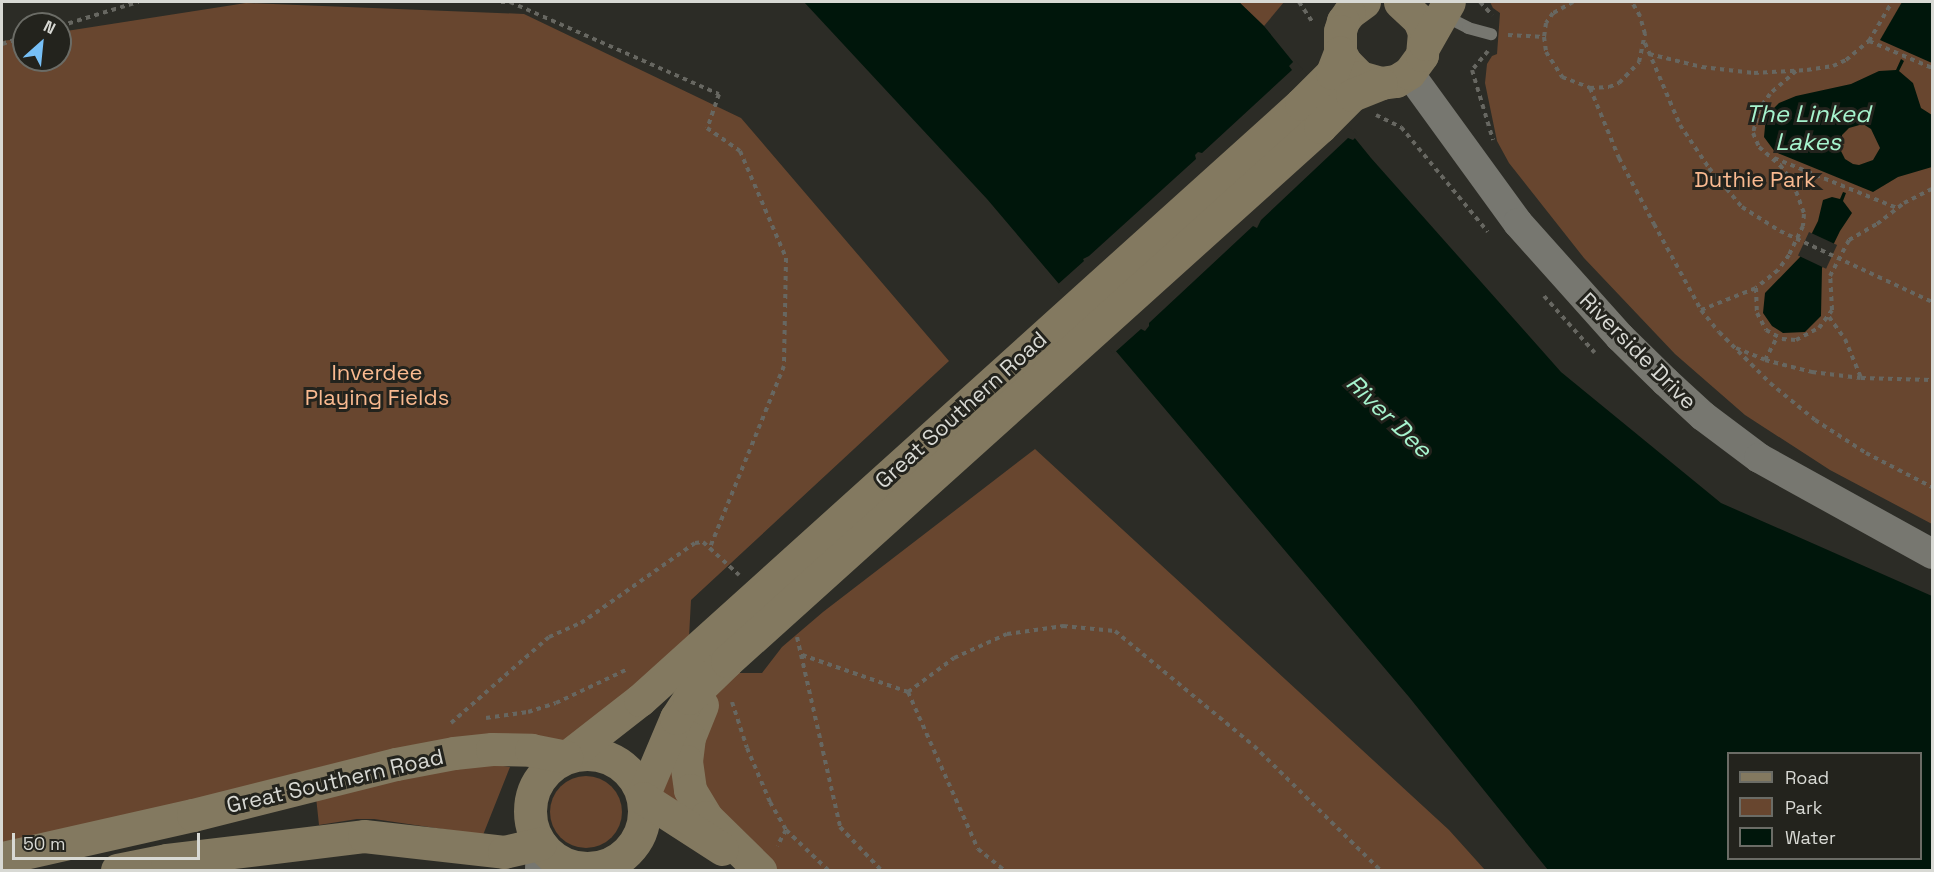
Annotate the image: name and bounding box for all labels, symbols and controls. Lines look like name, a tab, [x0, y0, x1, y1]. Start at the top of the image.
north arrow	[12, 12, 72, 72]
text: N	[40, 16, 59, 39]
water label: The Linked Lakes	[1746, 100, 1870, 156]
park label: Duthie Park	[1694, 167, 1816, 193]
street label: Riverside Drive	[1574, 287, 1702, 415]
street label: Great Southern Road	[870, 326, 1052, 494]
park label: Inverdee Playing Fields	[305, 359, 449, 410]
water label: River Dee	[1340, 368, 1438, 464]
street label: Great Southern Road	[224, 743, 446, 819]
legend	[1727, 752, 1922, 860]
text: Road	[1785, 766, 1829, 789]
text: Park	[1785, 796, 1822, 819]
scale bar	[15, 821, 202, 859]
text: Water	[1785, 826, 1836, 849]
text: 50 m	[23, 832, 65, 855]

